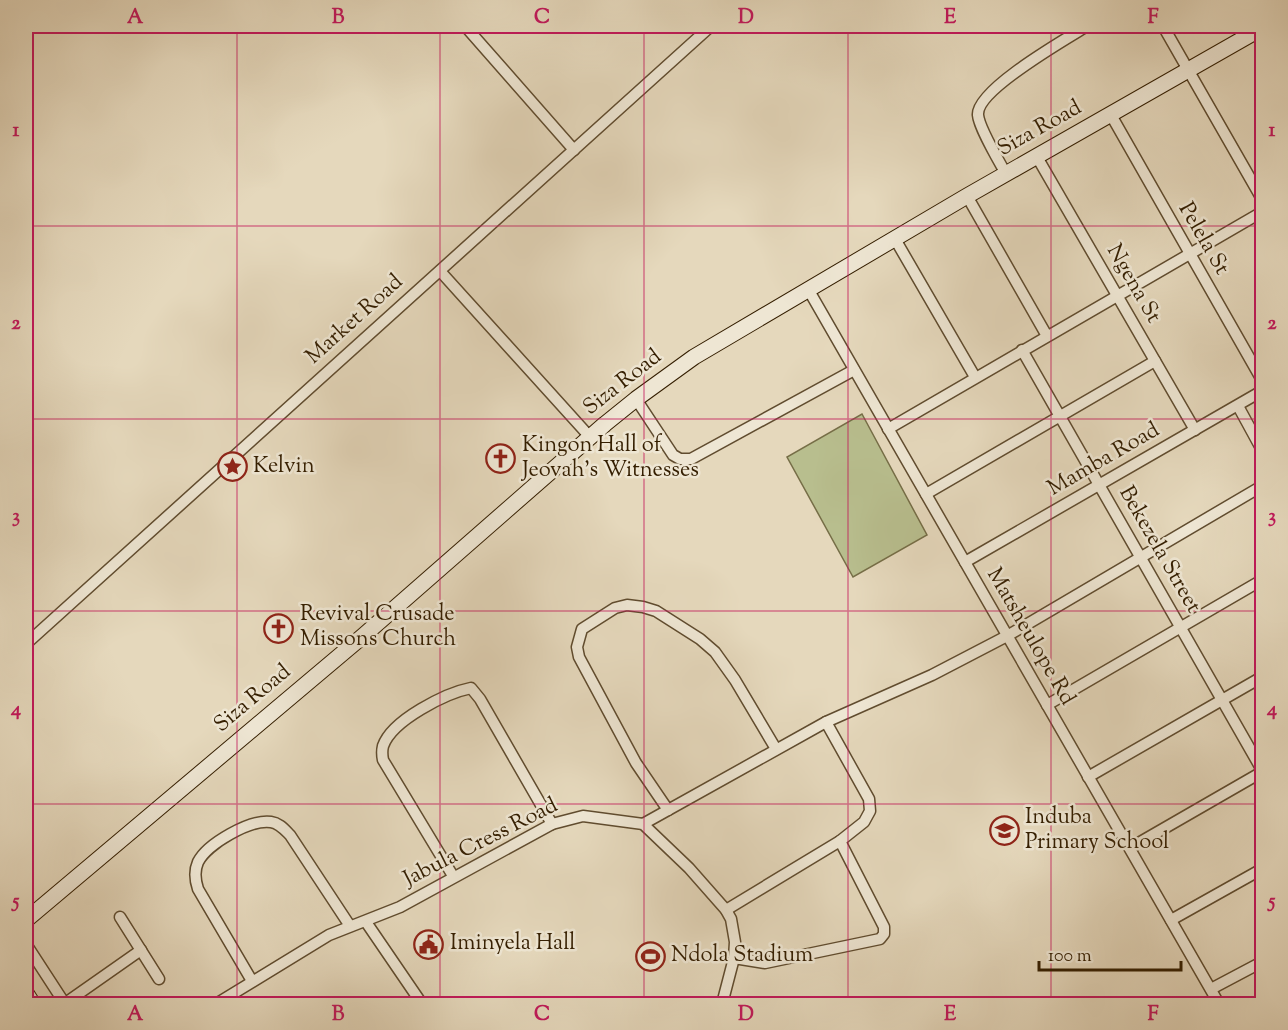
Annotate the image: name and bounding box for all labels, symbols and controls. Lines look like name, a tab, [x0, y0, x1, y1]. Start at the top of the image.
text: A	[127, 4, 144, 33]
text: B	[332, 4, 345, 33]
text: C	[534, 4, 550, 33]
text: D	[738, 4, 754, 33]
text: E	[944, 4, 957, 33]
text: F	[1147, 4, 1159, 33]
street label: Siza Road	[992, 93, 1088, 165]
text: 1	[13, 117, 20, 146]
text: 1	[1269, 117, 1276, 146]
street label: Pelela St	[1169, 197, 1237, 282]
street label: Ngena St	[1097, 239, 1169, 330]
street label: Market Road	[299, 267, 411, 373]
text: 2	[11, 310, 21, 339]
text: 2	[1267, 310, 1277, 339]
street label: Siza Road	[577, 342, 669, 424]
street label: Mamba Road	[1042, 415, 1166, 505]
place label: Kingon Hall of Jeovah's Witnesses	[521, 430, 699, 487]
church icon: Kingon Hall of Jeovah's Witnesses	[485, 443, 517, 475]
place icon: Kelvin	[216, 451, 248, 483]
place label: Kelvin	[253, 451, 315, 483]
street label: Bekezela Street	[1110, 480, 1209, 620]
text: 3	[12, 503, 20, 532]
text: 3	[1268, 503, 1276, 532]
street label: Matsheulope Rd	[978, 562, 1082, 712]
place label: Revival Crusade Missons Church	[300, 599, 456, 656]
church icon: Revival Crusade Missons Church	[263, 612, 295, 644]
street label: Siza Road	[207, 657, 299, 741]
text: 4	[10, 696, 21, 725]
text: 4	[1266, 696, 1277, 725]
street label: Jabula Cress Road	[397, 790, 564, 896]
place label: Induba Primary School	[1025, 802, 1169, 859]
school or university icon: Induba Primary School	[988, 815, 1020, 847]
text: 5	[11, 888, 20, 917]
text: 5	[1267, 888, 1276, 917]
public building icon: Iminyela Hall	[413, 928, 445, 960]
place label: Iminyela Hall	[450, 928, 576, 960]
scale bar	[1039, 934, 1182, 972]
sports icon: Ndola Stadium	[634, 940, 666, 972]
place label: Ndola Stadium	[671, 940, 813, 972]
text: 100 m	[1048, 944, 1092, 970]
text: A	[127, 1001, 144, 1030]
text: B	[332, 1001, 345, 1030]
text: C	[534, 1001, 550, 1030]
text: D	[738, 1001, 754, 1030]
text: E	[944, 1001, 957, 1030]
text: F	[1147, 1001, 1159, 1030]

